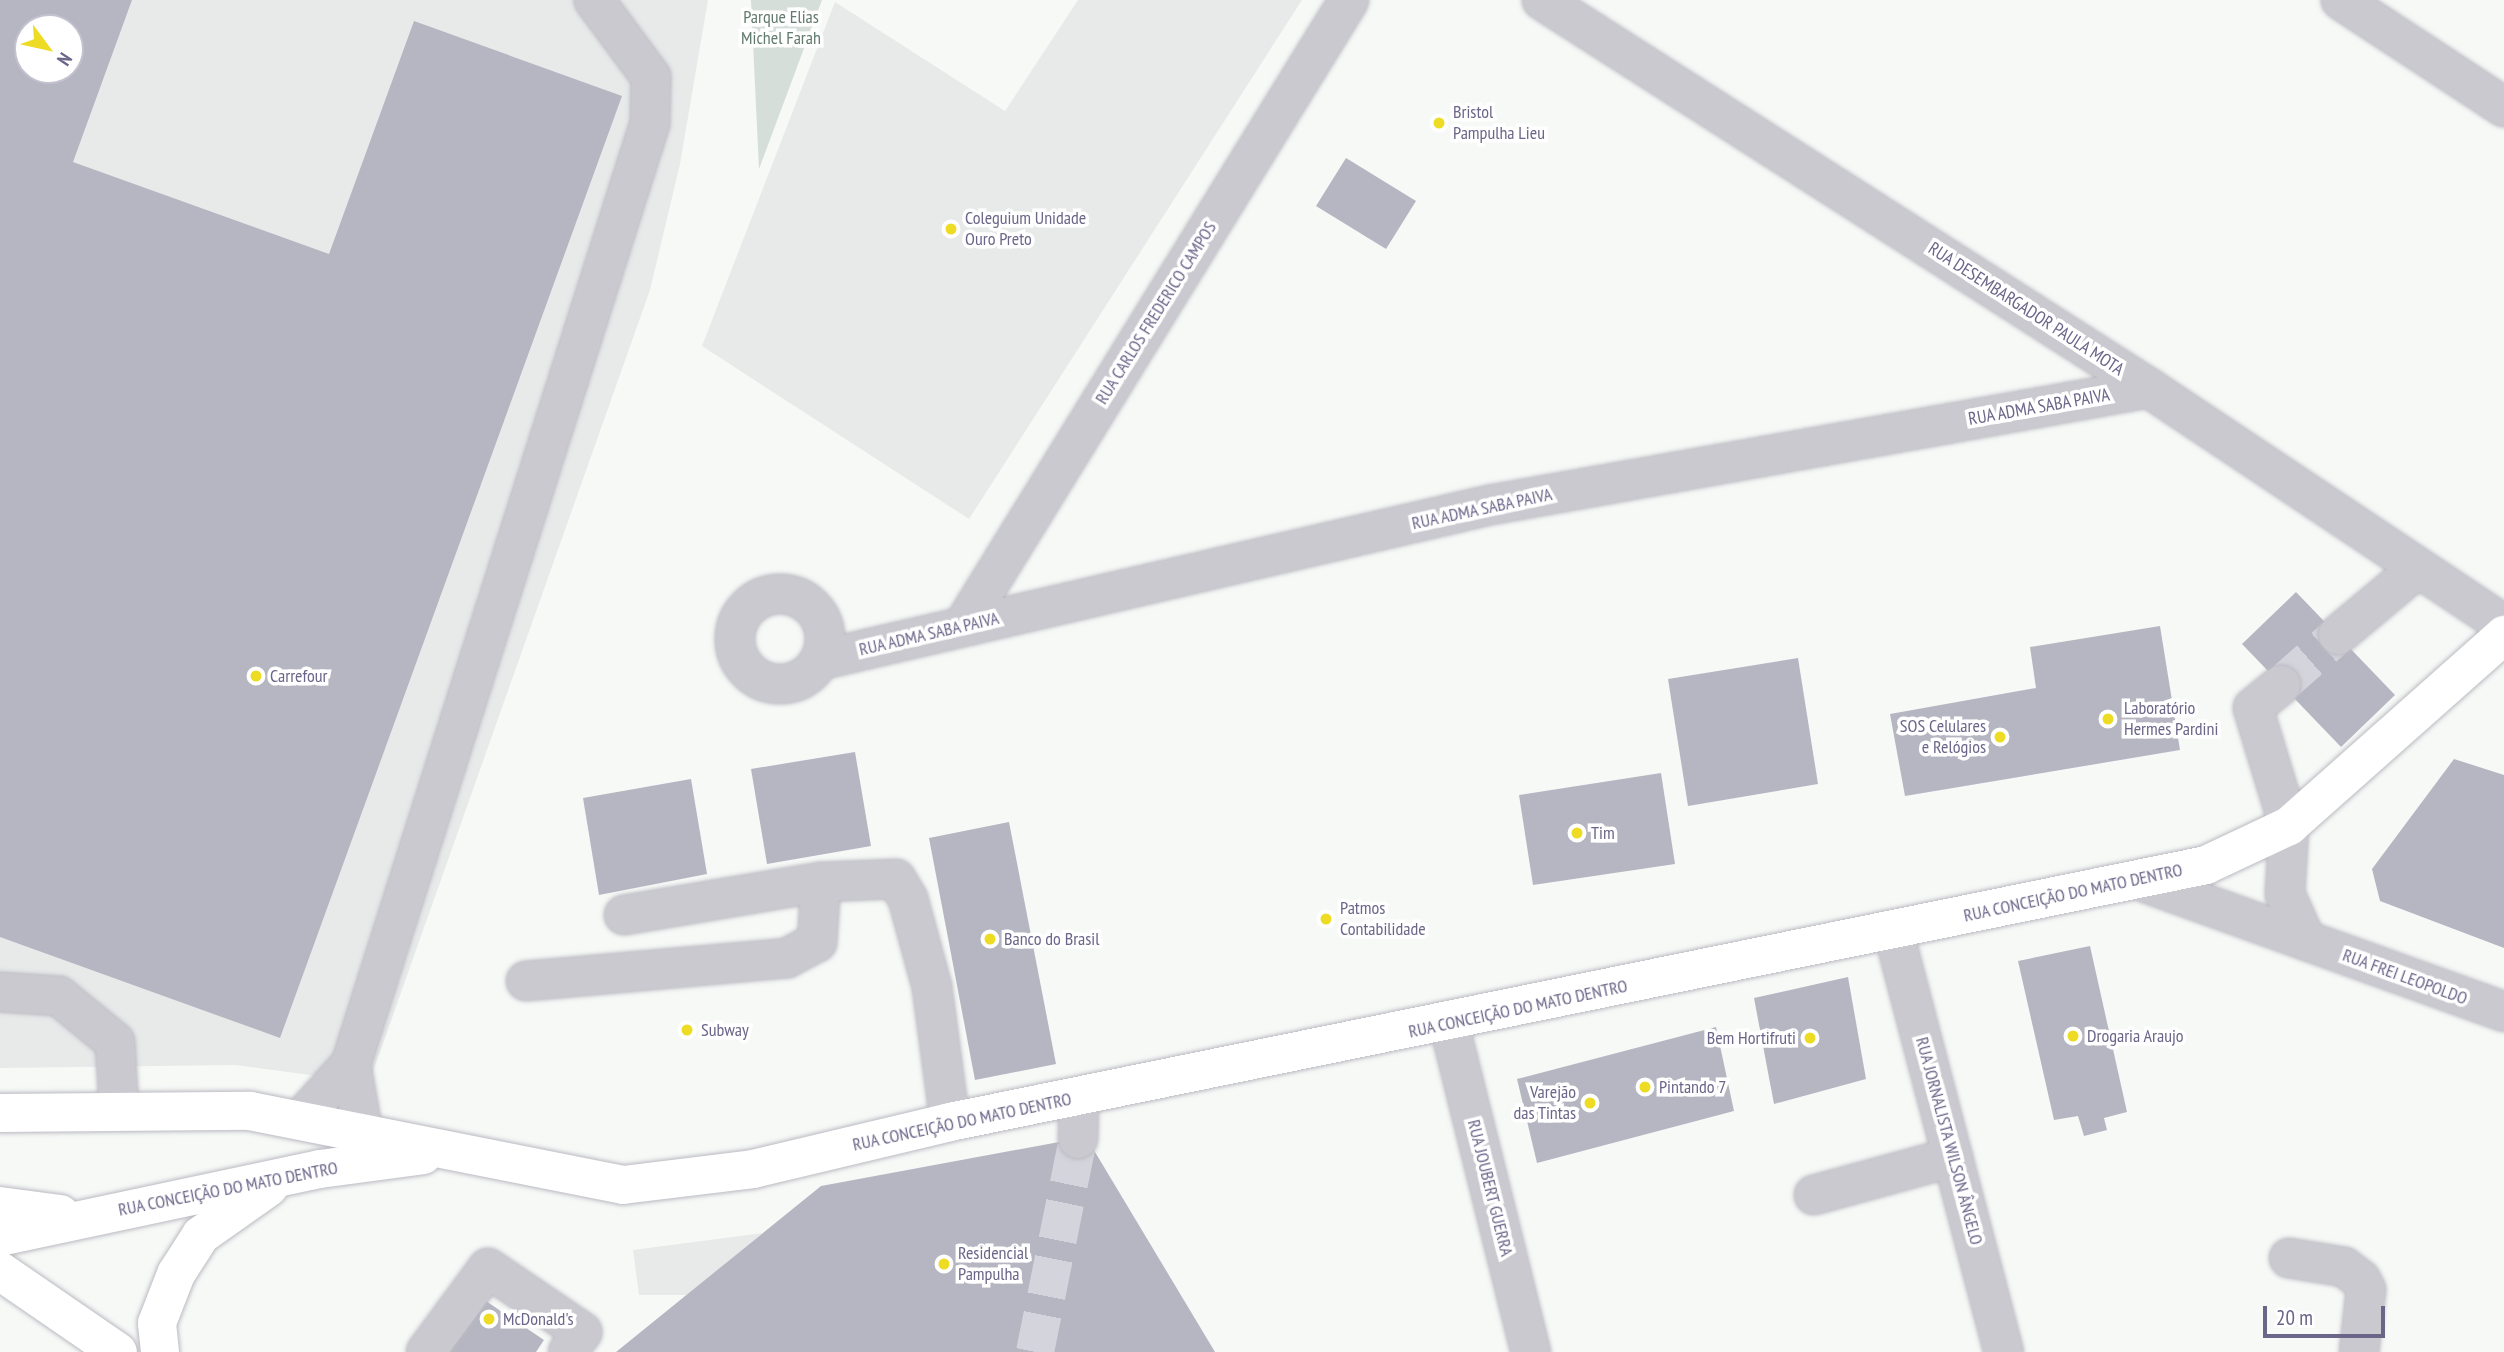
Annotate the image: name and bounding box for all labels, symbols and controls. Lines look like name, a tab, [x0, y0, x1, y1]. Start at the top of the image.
park label: Parque Elias Michel Farah	[741, 7, 821, 50]
north arrow	[14, 14, 84, 84]
text: N	[52, 49, 78, 70]
place label: Bristol Pampulha Lieu	[1453, 102, 1545, 144]
marker: Bristol Pampulha Lieu	[1431, 115, 1447, 131]
place label: Coleguium Unidade Ouro Preto	[965, 208, 1086, 250]
street label: RUA CARLOS FREDERICO CAMPOS	[1091, 217, 1221, 409]
marker: Coleguium Unidade Ouro Preto	[943, 221, 959, 237]
street label: RUA DESEMBARGADOR PAULA MOTA	[1924, 237, 2128, 381]
street label: RUA ADMA SABA PAIVA	[1966, 384, 2112, 430]
street label: RUA ADMA SABA PAIVA	[1409, 483, 1555, 535]
street label: RUA ADMA SABA PAIVA	[856, 607, 1002, 661]
place label: Carrefour	[270, 665, 328, 687]
marker: Carrefour	[248, 668, 264, 684]
place label: Laboratório Hermes Pardini	[2124, 698, 2218, 740]
marker: Laboratório Hermes Pardini	[2098, 709, 2118, 729]
place label: SOS Celulares e Relógios	[1900, 716, 1986, 758]
marker: SOS Celulares e Relógios	[1992, 729, 2008, 745]
place label: Tim	[1591, 822, 1615, 844]
marker: Tim	[1569, 825, 1585, 841]
street label: RUA CONCEIÇÃO DO MATO DENTRO	[1961, 859, 2185, 927]
place label: Patmos Contabilidade	[1340, 898, 1426, 940]
marker: Patmos Contabilidade	[1318, 911, 1334, 927]
place label: Banco do Brasil	[1004, 928, 1099, 950]
marker: Banco do Brasil	[982, 931, 998, 947]
street label: RUA FREI LEOPOLDO	[2339, 944, 2471, 1010]
street label: RUA CONCEIÇÃO DO MATO DENTRO	[1406, 975, 1630, 1043]
place label: Subway	[701, 1019, 749, 1041]
marker: Subway	[679, 1022, 695, 1038]
place label: Drogaria Araujo	[2087, 1025, 2184, 1047]
place label: Bem Hortifruti	[1707, 1027, 1796, 1049]
marker: Drogaria Araujo	[2065, 1028, 2081, 1044]
marker: Bem Hortifruti	[1802, 1030, 1818, 1046]
street label: RUA JORNALISTA WILSON ÂNGELO	[1911, 1034, 1987, 1248]
place label: Pintando 7	[1659, 1076, 1726, 1098]
marker: Pintando 7	[1637, 1079, 1653, 1095]
place label: Varejão das Tintas	[1513, 1082, 1576, 1124]
street label: RUA CONCEIÇÃO DO MATO DENTRO	[850, 1088, 1074, 1156]
marker: Varejão das Tintas	[1582, 1095, 1598, 1111]
street label: RUA JOUBERT GUERRA	[1462, 1117, 1518, 1259]
street label: RUA CONCEIÇÃO DO MATO DENTRO	[116, 1157, 340, 1221]
place label: Residencial Pampulha	[958, 1243, 1028, 1286]
marker: Residencial Pampulha	[936, 1256, 952, 1272]
scale bar	[2266, 1292, 2388, 1336]
text: 20 m	[2276, 1304, 2313, 1331]
place label: McDonald's	[503, 1308, 574, 1330]
marker: McDonald's	[481, 1311, 497, 1327]

